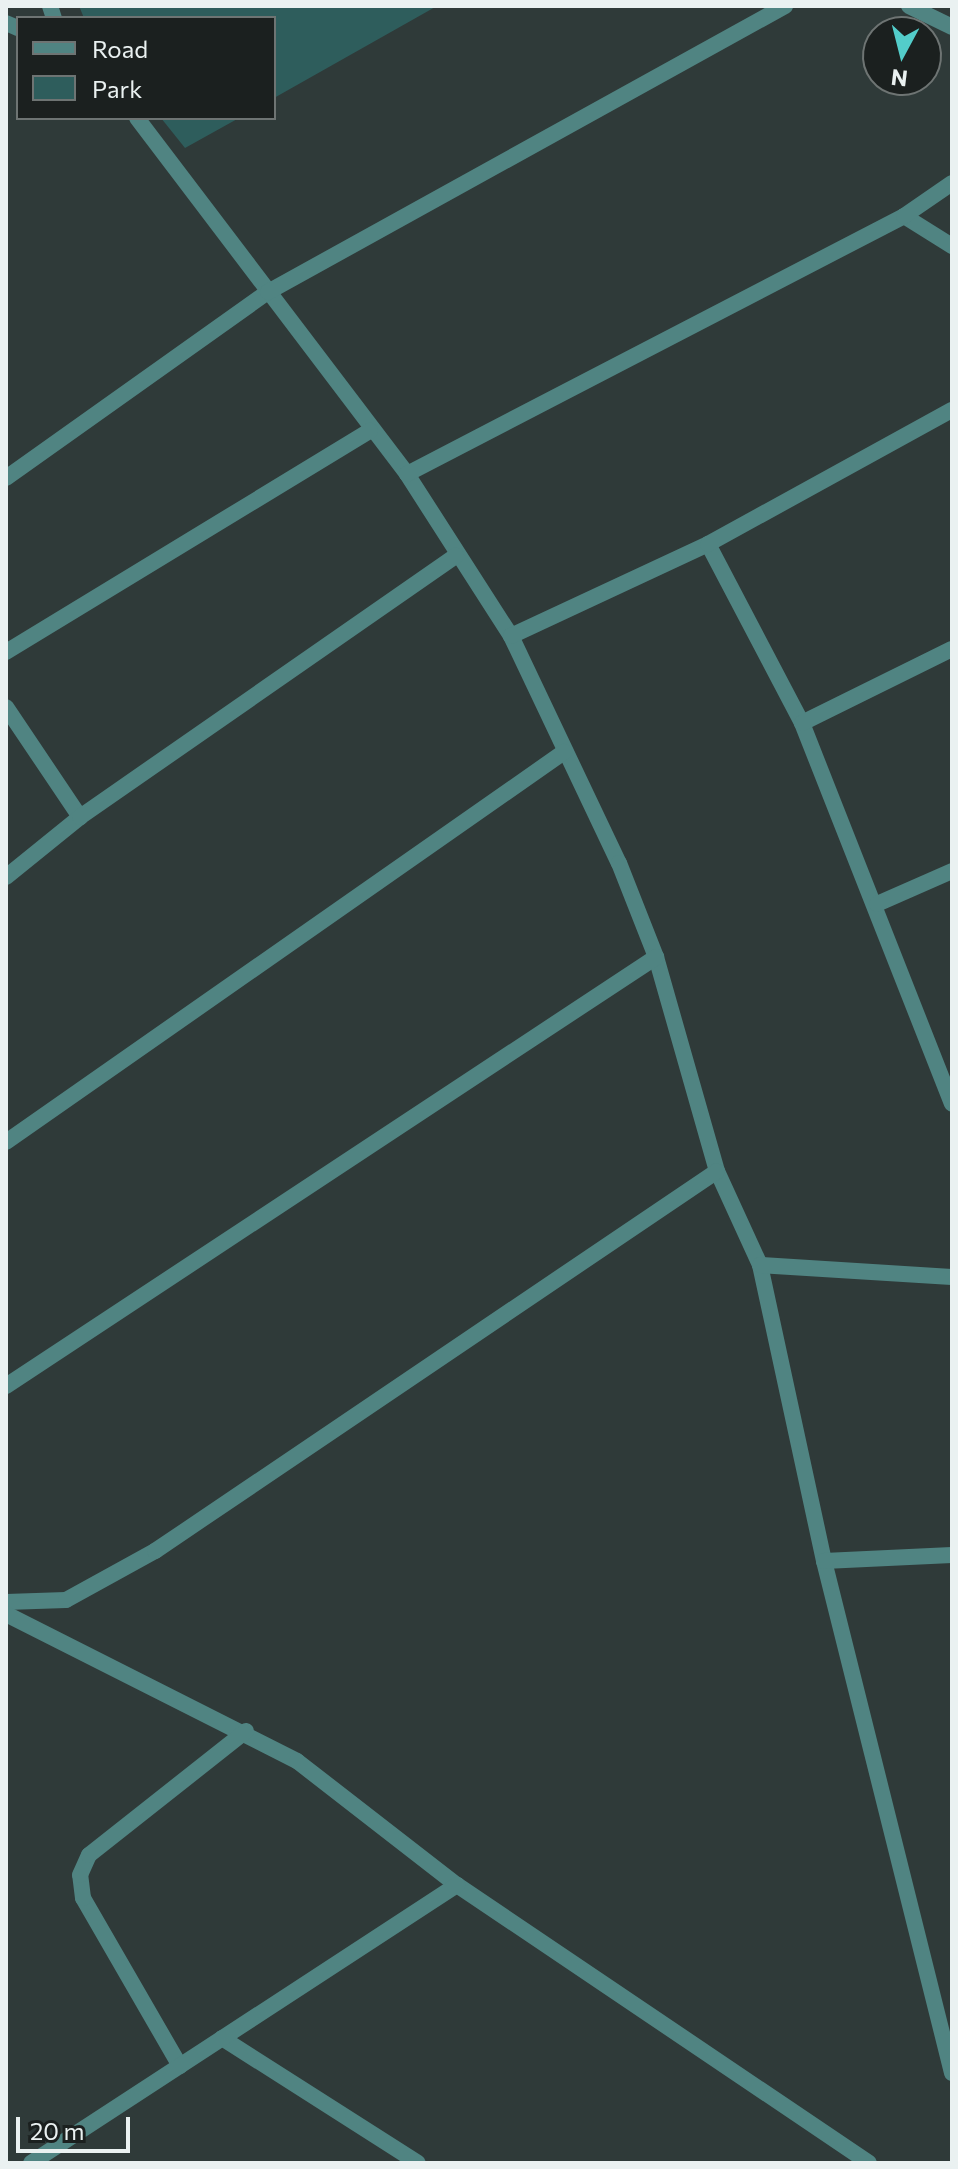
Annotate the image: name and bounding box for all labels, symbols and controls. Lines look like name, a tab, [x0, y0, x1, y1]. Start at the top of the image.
legend	[16, 16, 276, 120]
north arrow	[862, 16, 942, 96]
text: Road	[92, 34, 148, 63]
text: N	[889, 64, 909, 93]
text: Park	[92, 74, 142, 103]
scale bar	[20, 2101, 134, 2151]
text: 20 m	[30, 2116, 84, 2145]

